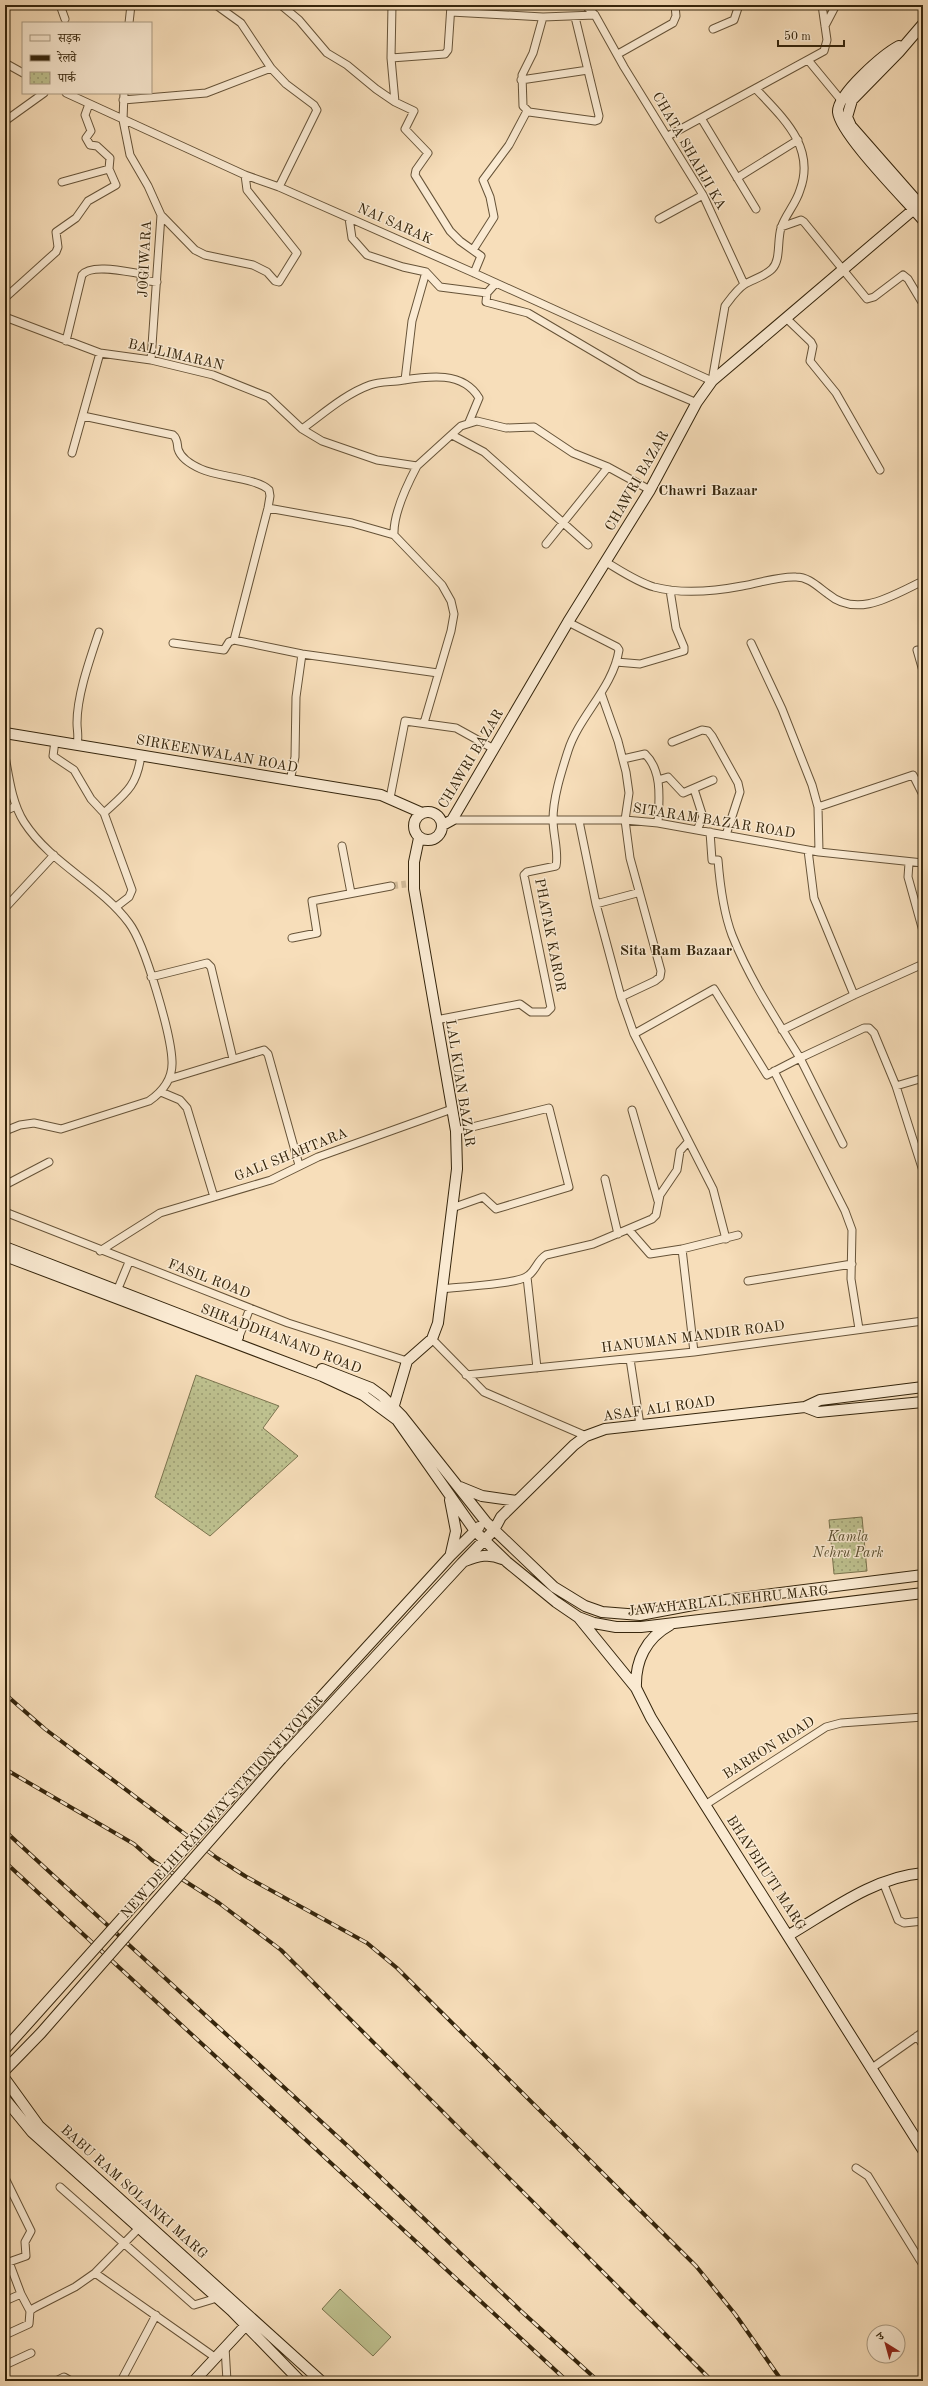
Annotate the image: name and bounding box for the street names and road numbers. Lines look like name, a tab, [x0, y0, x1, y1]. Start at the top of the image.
street label: CHATA SHAHJI KA	[650, 90, 728, 212]
street label: NAI SARAK	[355, 201, 435, 247]
street label: JOGIWARA	[136, 220, 154, 298]
street label: BALLIMARAN	[127, 337, 226, 373]
street label: CHAWRI BAZAR	[603, 429, 671, 533]
street label: CHAWRI BAZAR	[436, 707, 506, 811]
street label: SIRKEENWALAN ROAD	[135, 733, 299, 775]
street label: SITARAM BAZAR ROAD	[632, 801, 796, 841]
street label: PHATAK KAROR	[532, 877, 568, 993]
street label: LAL KUAN BAZAR	[443, 1018, 477, 1148]
street label: GALI SHAHTARA	[232, 1126, 350, 1184]
street label: FASIL ROAD	[166, 1257, 252, 1301]
street label: SHRADDHANAND ROAD	[199, 1302, 364, 1376]
street label: HANUMAN MANDIR ROAD	[600, 1319, 786, 1355]
street label: ASAF ALI ROAD	[602, 1394, 716, 1424]
street label: JAWAHARLAL NEHRU MARG	[627, 1583, 829, 1619]
street label: NEW DELHI RAILWAY STATION FLYOVER	[118, 1693, 326, 1921]
street label: BARRON ROAD	[721, 1714, 817, 1782]
street label: BHAVBHUTI MARG	[724, 1813, 808, 1933]
street label: BABU RAM SOLANKI MARG	[58, 2122, 210, 2262]

